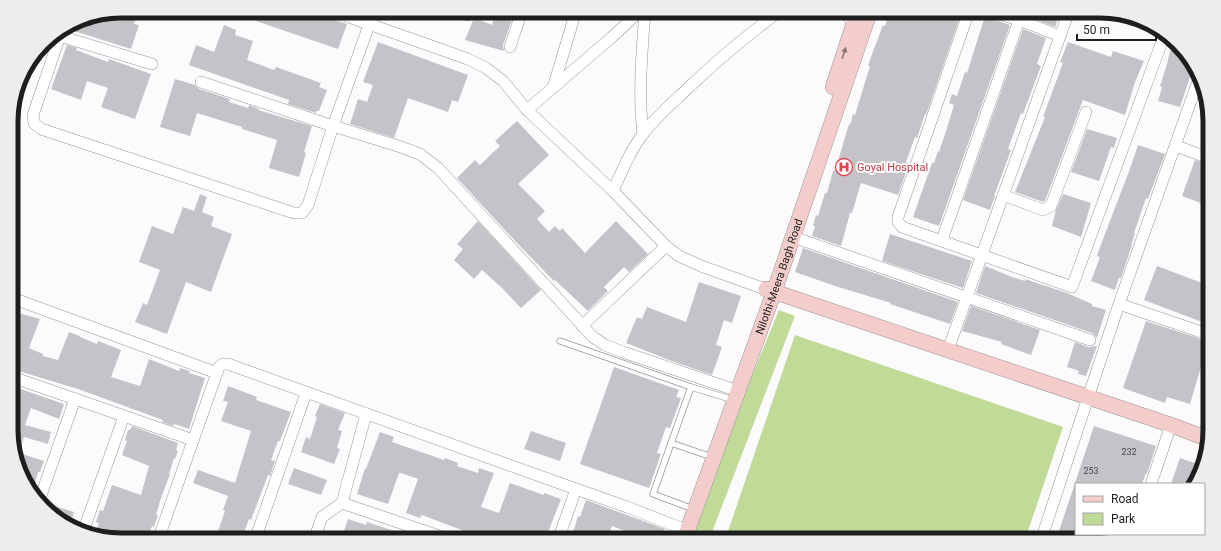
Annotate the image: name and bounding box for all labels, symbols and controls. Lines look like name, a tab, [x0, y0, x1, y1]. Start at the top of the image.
scale bar	[1077, 16, 1156, 42]
text: 50 m	[1083, 23, 1110, 37]
one-way arrow	[841, 47, 847, 59]
hospital icon: Goyal Hospital	[834, 157, 854, 177]
place label: Goyal Hospital	[857, 161, 928, 174]
street label: Nilothi-Meera Bagh Road	[753, 217, 806, 336]
house number: 232	[1121, 447, 1137, 457]
house number: 253	[1083, 466, 1099, 476]
legend	[1075, 483, 1205, 535]
text: Road	[1111, 492, 1139, 506]
text: Park	[1111, 512, 1136, 526]

